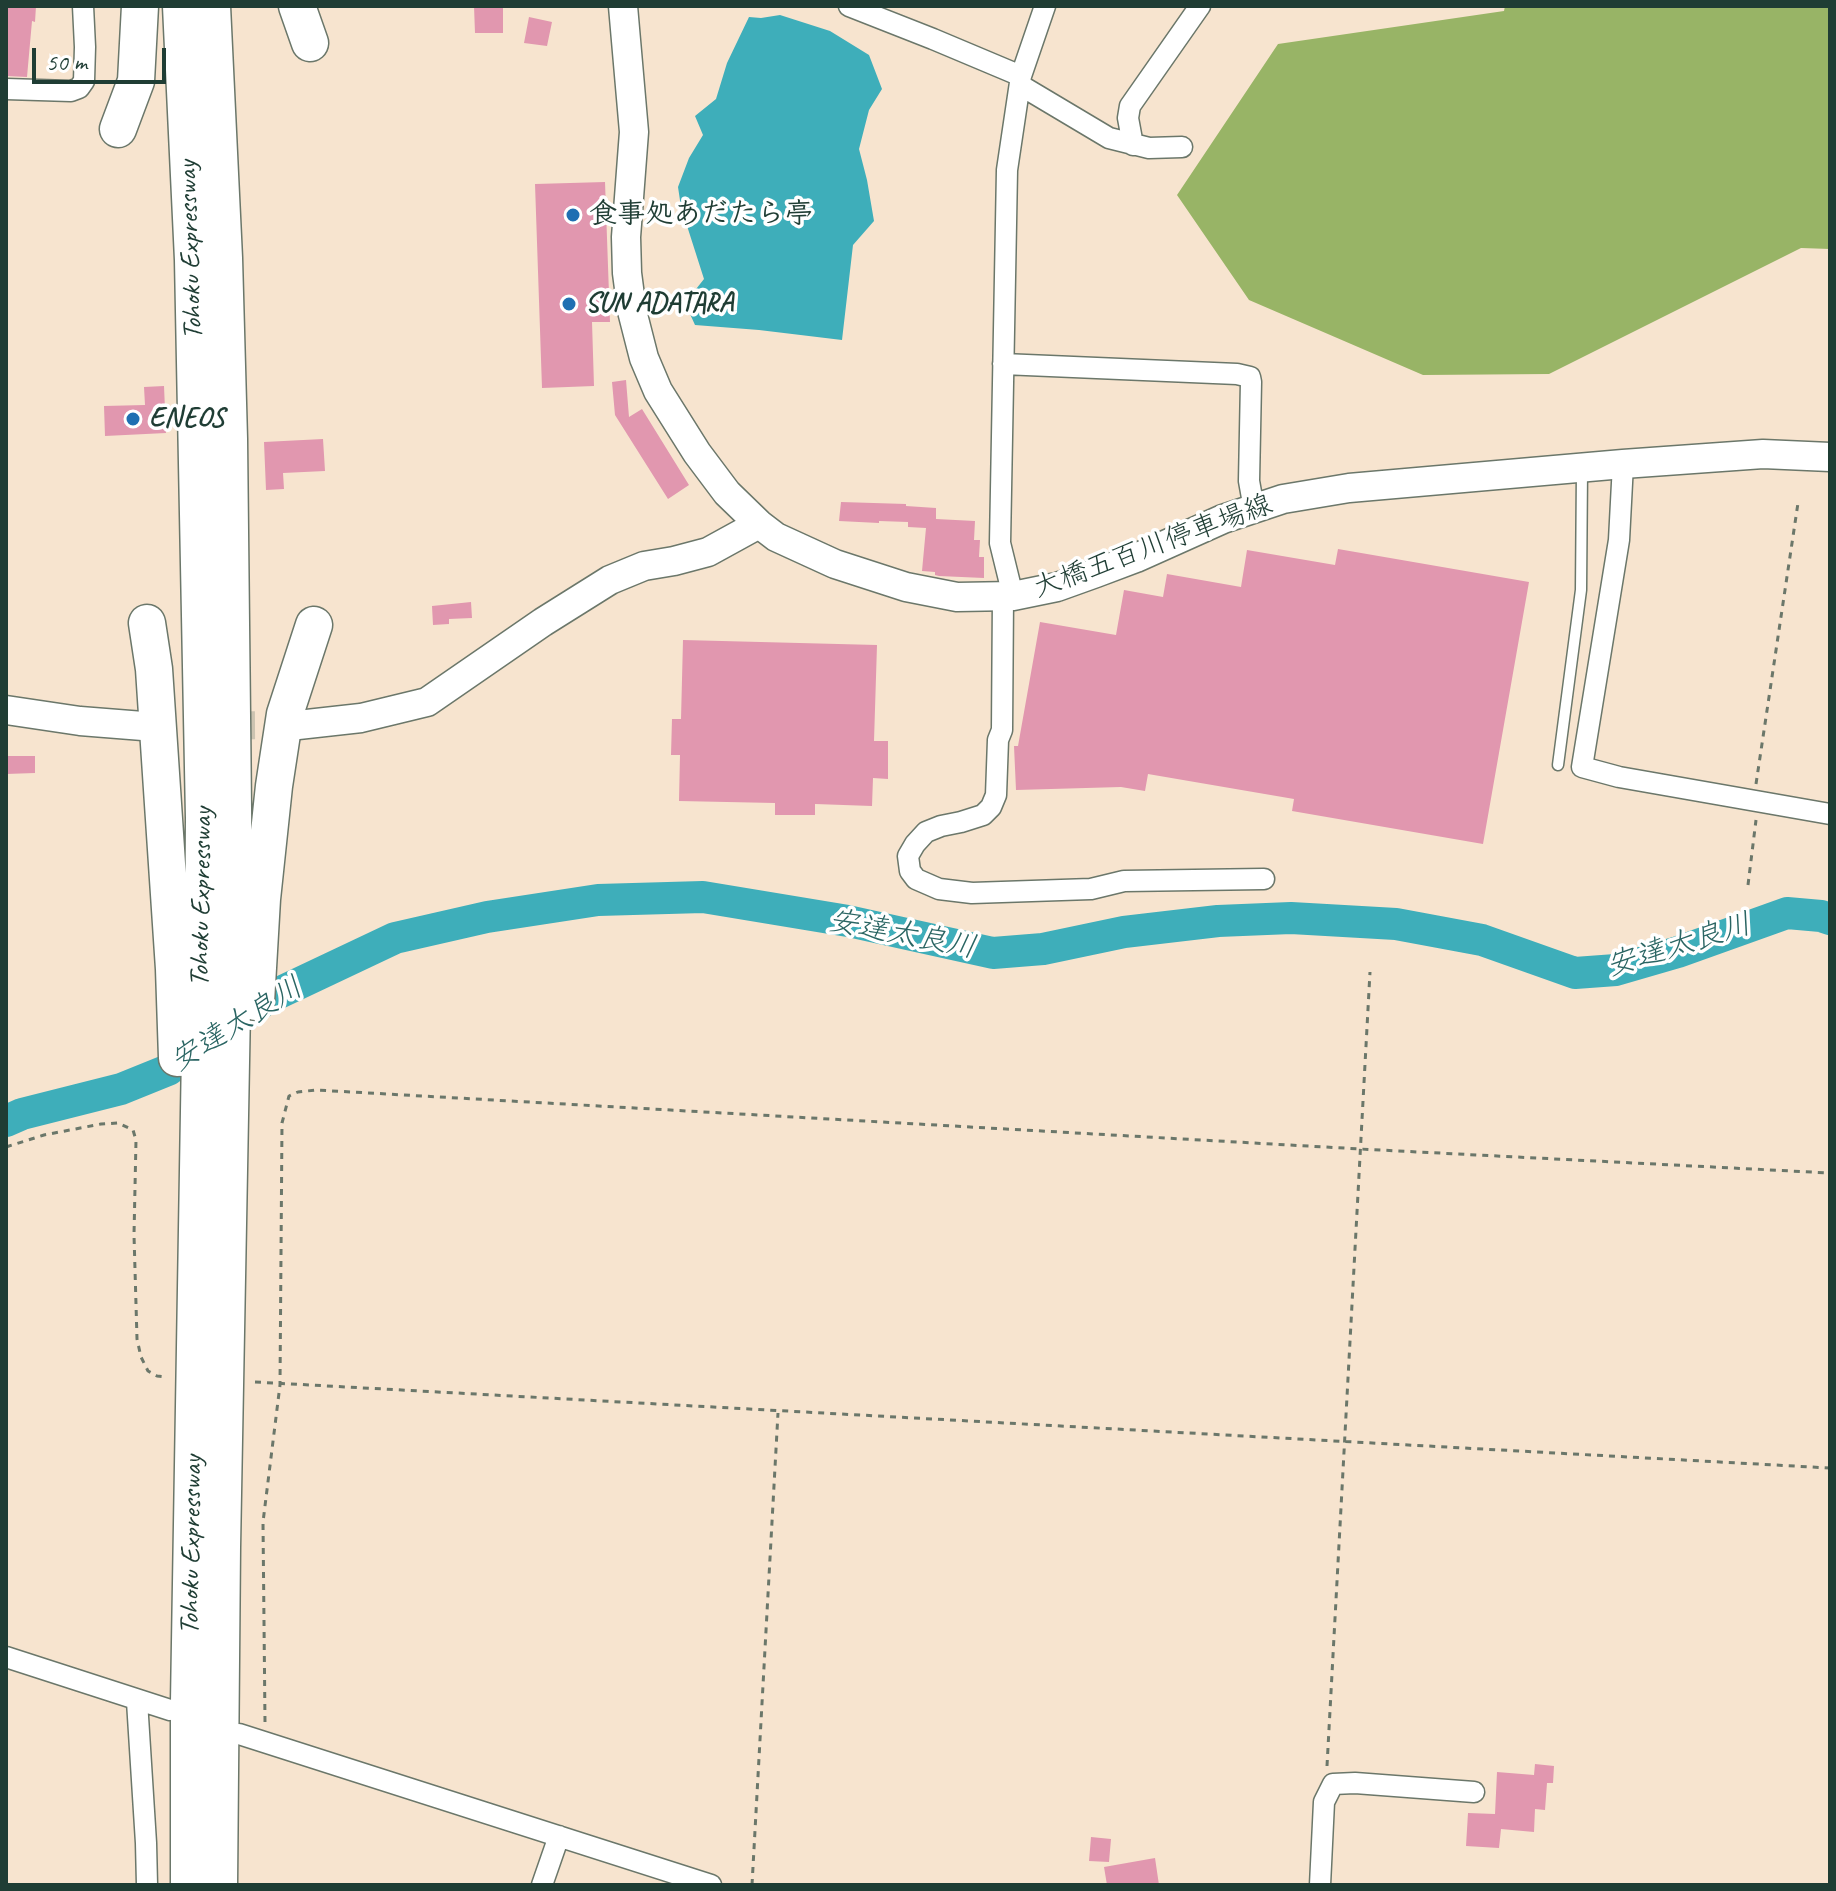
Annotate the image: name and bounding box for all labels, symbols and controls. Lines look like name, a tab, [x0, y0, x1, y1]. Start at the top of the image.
scale bar	[36, 32, 170, 82]
text: 50 m	[46, 47, 87, 77]
street label: Tohoku Expressway	[171, 160, 211, 340]
place label: 食事処あだたら亭	[589, 198, 813, 232]
marker: 食事処あだたら亭	[564, 206, 582, 224]
place label: SUN ADATARA	[585, 287, 733, 321]
marker: SUN ADATARA	[560, 295, 578, 313]
place label: ENEOS	[149, 402, 224, 436]
marker: ENEOS	[124, 410, 142, 428]
street label: 大橋五百川停車場線	[1029, 488, 1277, 606]
street label: Tohoku Expressway	[184, 807, 220, 987]
water label: 安達太良川	[825, 903, 979, 967]
water label: 安達太良川	[1602, 907, 1756, 985]
water label: 安達太良川	[164, 970, 310, 1080]
street label: Tohoku Expressway	[174, 1455, 210, 1635]

